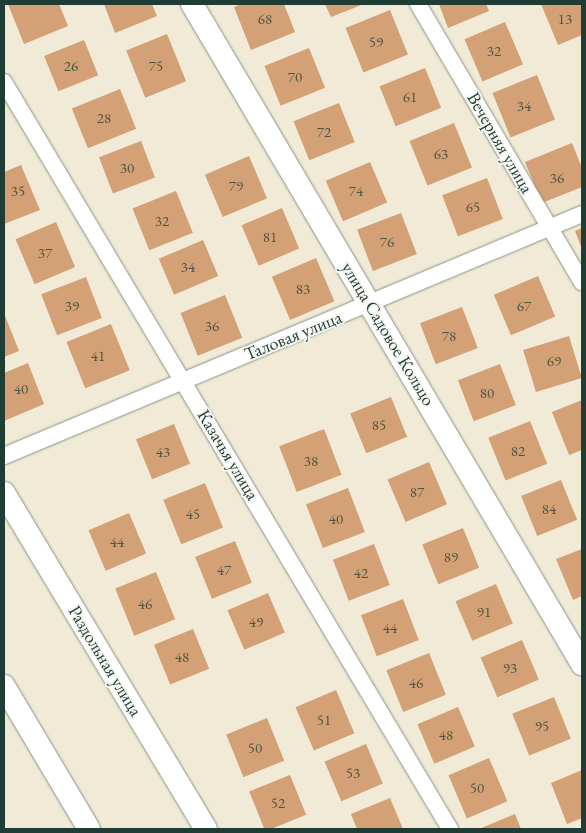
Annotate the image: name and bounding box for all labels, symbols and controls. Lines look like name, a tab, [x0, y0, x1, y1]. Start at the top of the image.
house number: 68	[258, 10, 272, 28]
house number: 13	[558, 10, 572, 28]
house number: 59	[369, 33, 383, 51]
house number: 32	[487, 42, 501, 60]
house number: 26	[64, 57, 78, 75]
house number: 75	[149, 57, 163, 75]
house number: 70	[288, 68, 302, 86]
house number: 61	[403, 88, 417, 106]
street label: Вечерняя улица	[462, 89, 538, 197]
house number: 34	[517, 97, 531, 115]
house number: 28	[97, 109, 111, 127]
house number: 72	[317, 123, 331, 141]
house number: 63	[434, 145, 448, 163]
house number: 30	[120, 159, 134, 177]
house number: 36	[550, 169, 564, 187]
house number: 79	[229, 177, 243, 195]
house number: 35	[11, 182, 25, 200]
house number: 74	[349, 182, 363, 200]
house number: 65	[466, 198, 480, 216]
house number: 32	[155, 212, 169, 230]
house number: 81	[263, 228, 277, 246]
house number: 76	[380, 233, 394, 251]
house number: 37	[38, 244, 52, 262]
house number: 34	[181, 258, 195, 276]
street label: улица Садовое Кольцо	[337, 258, 439, 410]
house number: 83	[296, 280, 310, 298]
house number: 39	[65, 297, 79, 315]
house number: 67	[517, 297, 531, 315]
street label: Таловая улица	[241, 307, 345, 365]
house number: 36	[205, 317, 219, 335]
house number: 78	[442, 327, 456, 345]
house number: 41	[91, 347, 105, 365]
house number: 69	[547, 352, 561, 370]
house number: 40	[14, 380, 28, 398]
house number: 80	[480, 384, 494, 402]
street label: Казачья улица	[193, 406, 263, 504]
house number: 85	[372, 416, 386, 434]
house number: 82	[511, 442, 525, 460]
house number: 43	[156, 443, 170, 461]
house number: 38	[304, 452, 318, 470]
house number: 87	[410, 483, 424, 501]
house number: 84	[542, 500, 556, 518]
house number: 45	[186, 505, 200, 523]
house number: 40	[329, 510, 343, 528]
house number: 44	[110, 533, 124, 551]
house number: 89	[444, 548, 458, 566]
house number: 47	[217, 561, 231, 579]
house number: 42	[354, 564, 368, 582]
house number: 46	[138, 595, 152, 613]
street label: Раздольная улица	[64, 602, 146, 720]
house number: 91	[477, 603, 491, 621]
house number: 49	[249, 613, 263, 631]
house number: 44	[383, 619, 397, 637]
house number: 48	[175, 648, 189, 666]
house number: 93	[503, 659, 517, 677]
house number: 46	[409, 674, 423, 692]
house number: 51	[317, 711, 331, 729]
house number: 95	[535, 717, 549, 735]
house number: 48	[439, 726, 453, 744]
house number: 50	[248, 739, 262, 757]
house number: 53	[346, 764, 360, 782]
house number: 50	[470, 779, 484, 797]
house number: 52	[271, 794, 285, 812]

